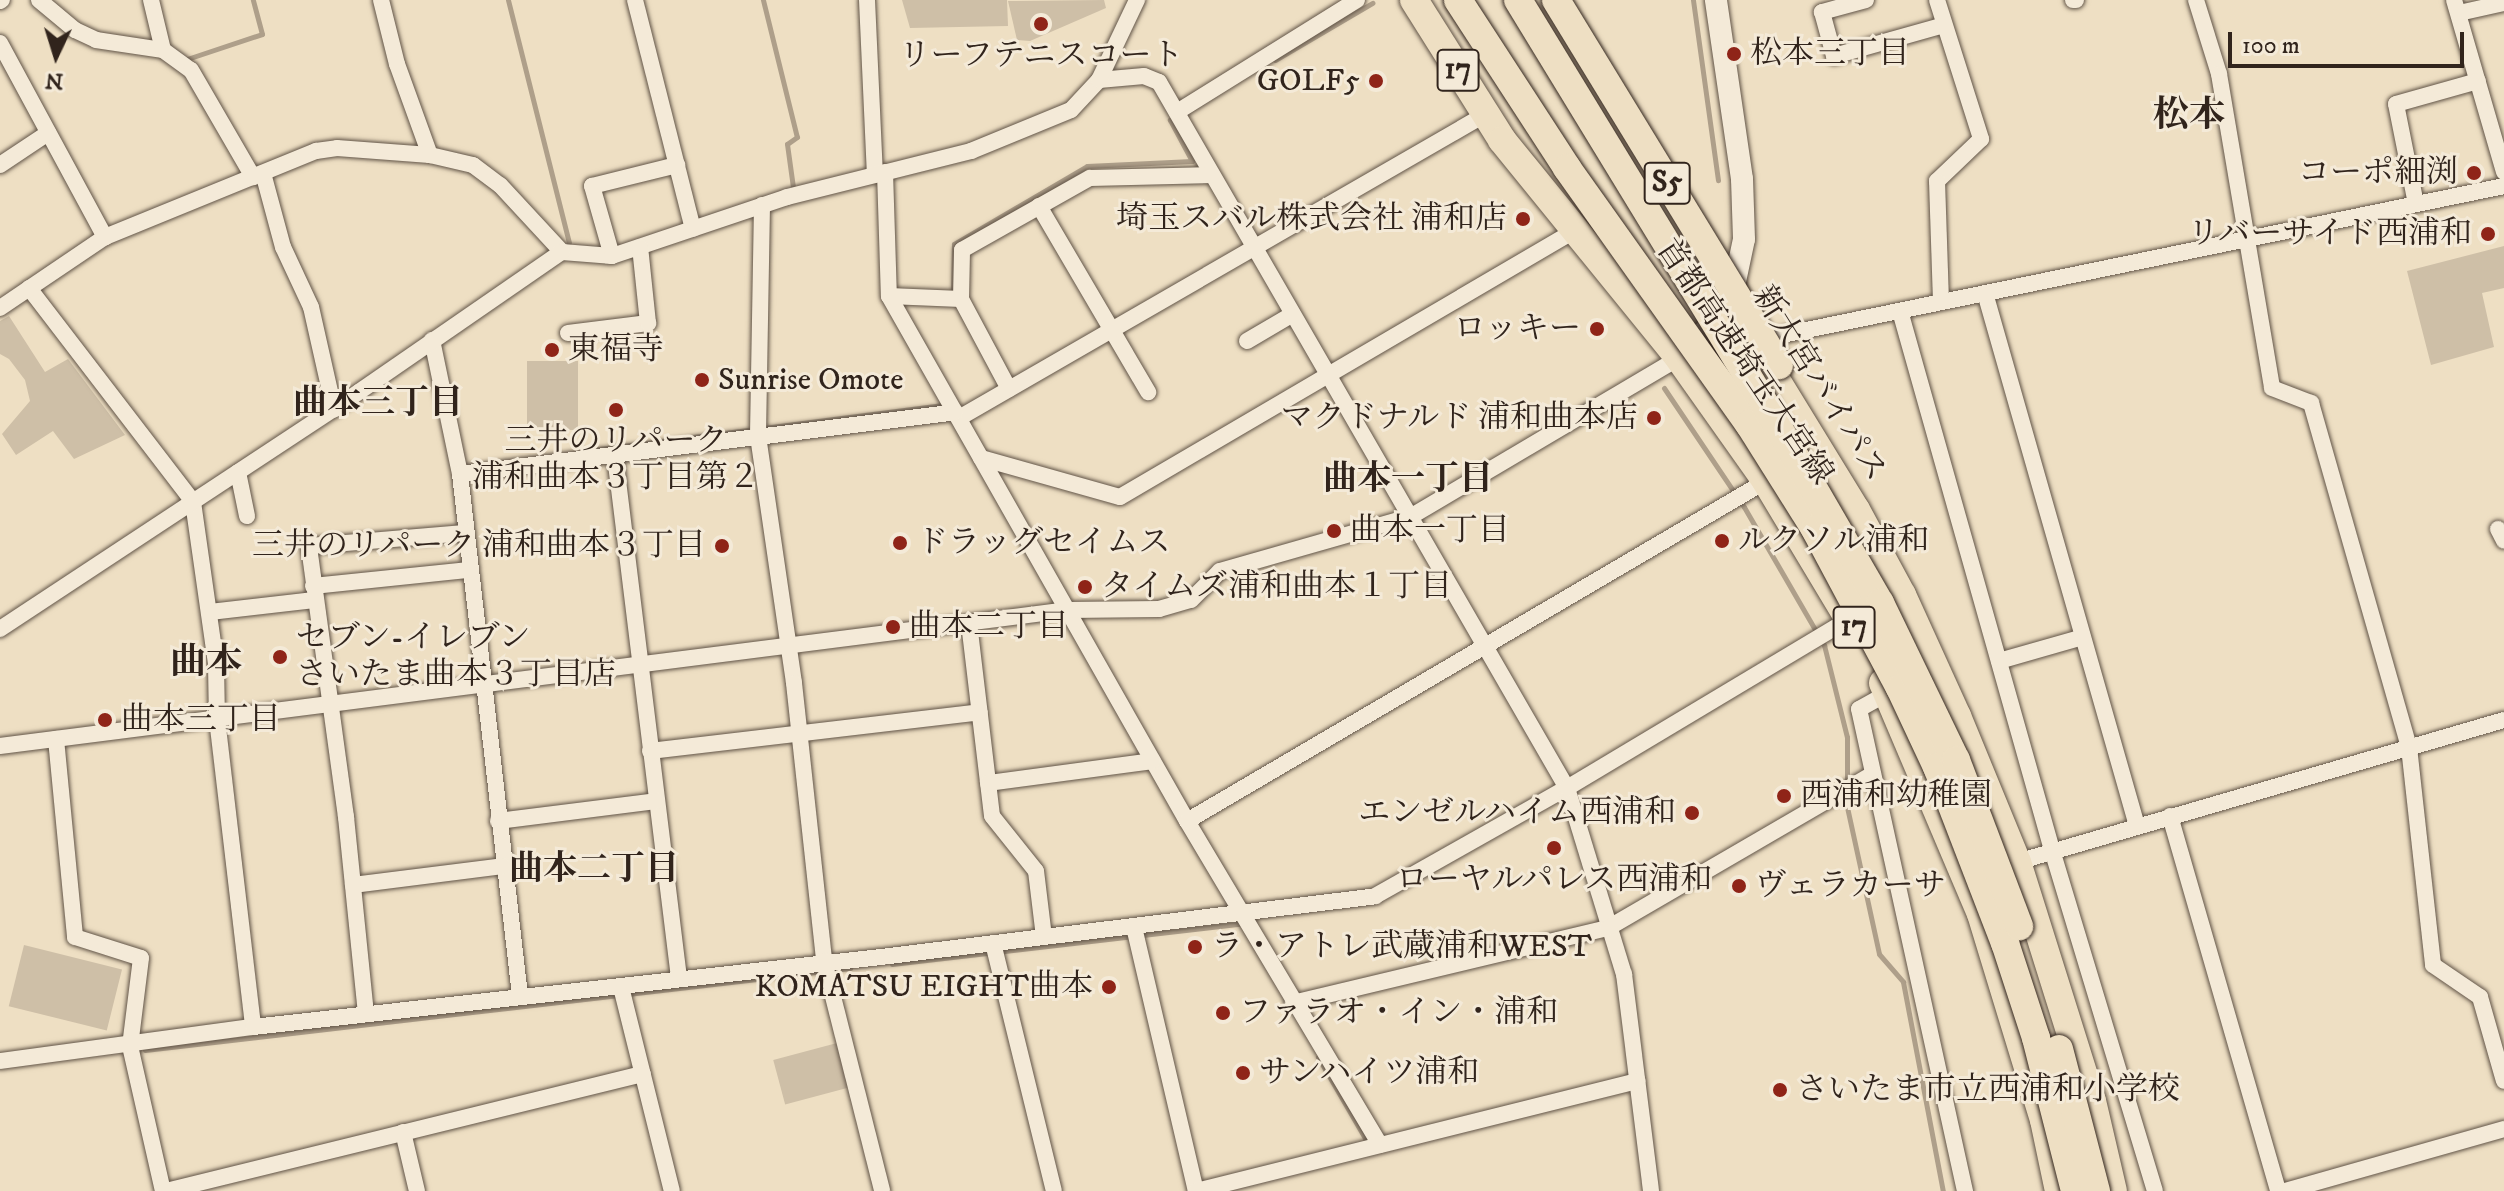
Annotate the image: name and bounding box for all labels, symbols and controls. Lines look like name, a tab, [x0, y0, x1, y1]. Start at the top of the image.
marker: リーフテニスコート	[1032, 15, 1050, 33]
north arrow	[16, 16, 96, 96]
scale bar	[2232, 16, 2468, 66]
text: 100 m	[2242, 31, 2300, 61]
place label: 松本三丁目	[1750, 35, 1910, 73]
place label: リーフテニスコート	[897, 37, 1185, 75]
road number: 17	[1436, 44, 1480, 96]
marker: 松本三丁目	[1725, 45, 1743, 63]
place label: GOLF5	[1257, 62, 1360, 100]
text: N	[44, 66, 64, 95]
marker: GOLF5	[1367, 72, 1385, 90]
district label: 松本	[2153, 94, 2225, 138]
place label: コーポ細渕	[2298, 154, 2458, 192]
road number: S5	[1643, 157, 1691, 209]
marker: コーポ細渕	[2465, 164, 2483, 182]
place label: 埼玉スバル株式会社 浦和店	[1116, 200, 1507, 238]
marker: 埼玉スバル株式会社 浦和店	[1514, 210, 1532, 228]
place label: リバーサイド西浦和	[2184, 215, 2472, 253]
marker: リバーサイド西浦和	[2479, 225, 2497, 243]
street label: 首都高速埼玉大宮線	[1648, 232, 1840, 492]
street label: 新大宮バイパス	[1743, 279, 1895, 489]
place label: ロッキー	[1453, 310, 1581, 348]
marker: ロッキー	[1588, 320, 1606, 338]
place label: 東福寺	[568, 331, 664, 369]
marker: 東福寺	[543, 341, 561, 359]
place label: Sunrise Omote	[718, 361, 904, 399]
marker: Sunrise Omote	[693, 371, 711, 389]
district label: 曲本三丁目	[293, 384, 463, 424]
place label: マクドナルド 浦和曲本店	[1279, 399, 1638, 437]
marker: 三井のリパーク 浦和曲本３丁目第２	[607, 401, 625, 419]
marker: マクドナルド 浦和曲本店	[1645, 409, 1663, 427]
place label: 三井のリパーク 浦和曲本３丁目第２	[472, 423, 760, 498]
district label: 曲本一丁目	[1323, 460, 1493, 500]
place label: 曲本一丁目	[1350, 512, 1510, 550]
marker: 曲本一丁目	[1325, 522, 1343, 540]
place label: ルクソル浦和	[1738, 522, 1930, 560]
place label: ドラッグセイムス	[916, 524, 1172, 562]
place label: 三井のリパーク 浦和曲本３丁目	[251, 527, 706, 565]
marker: ルクソル浦和	[1713, 532, 1731, 550]
marker: ドラッグセイムス	[891, 534, 909, 552]
marker: 三井のリパーク 浦和曲本３丁目	[713, 537, 731, 555]
place label: タイムズ浦和曲本１丁目	[1101, 568, 1453, 606]
marker: タイムズ浦和曲本１丁目	[1076, 578, 1094, 596]
road number: 17	[1832, 601, 1876, 653]
place label: 曲本二丁目	[909, 608, 1069, 646]
marker: 曲本二丁目	[884, 618, 902, 636]
place label: セブン-イレブン さいたま曲本３丁目店	[296, 620, 616, 695]
district label: 曲本	[170, 641, 242, 685]
marker: セブン-イレブン さいたま曲本３丁目店	[271, 648, 289, 666]
place label: 曲本三丁目	[121, 701, 281, 739]
marker: 曲本三丁目	[96, 711, 114, 729]
place label: 西浦和幼稚園	[1800, 777, 1992, 815]
marker: 西浦和幼稚園	[1775, 787, 1793, 805]
place label: エンゼルハイム西浦和	[1356, 794, 1676, 832]
marker: エンゼルハイム西浦和	[1683, 804, 1701, 822]
marker: ローヤルパレス西浦和	[1545, 839, 1563, 857]
district label: 曲本二丁目	[509, 850, 679, 890]
place label: ローヤルパレス西浦和	[1394, 861, 1714, 899]
place label: ヴェラカーサ	[1755, 867, 1947, 905]
marker: ヴェラカーサ	[1730, 877, 1748, 895]
place label: ラ・アトレ武蔵浦和WEST	[1211, 928, 1592, 966]
marker: ラ・アトレ武蔵浦和WEST	[1186, 938, 1204, 956]
place label: KOMATSU EIGHT曲本	[754, 968, 1093, 1006]
marker: KOMATSU EIGHT曲本	[1100, 978, 1118, 996]
place label: ファラオ・イン・浦和	[1239, 994, 1559, 1032]
marker: ファラオ・イン・浦和	[1214, 1004, 1232, 1022]
place label: サンハイツ浦和	[1259, 1054, 1483, 1092]
marker: サンハイツ浦和	[1234, 1064, 1252, 1082]
place label: さいたま市立西浦和小学校	[1796, 1071, 2180, 1109]
marker: さいたま市立西浦和小学校	[1771, 1081, 1789, 1099]

